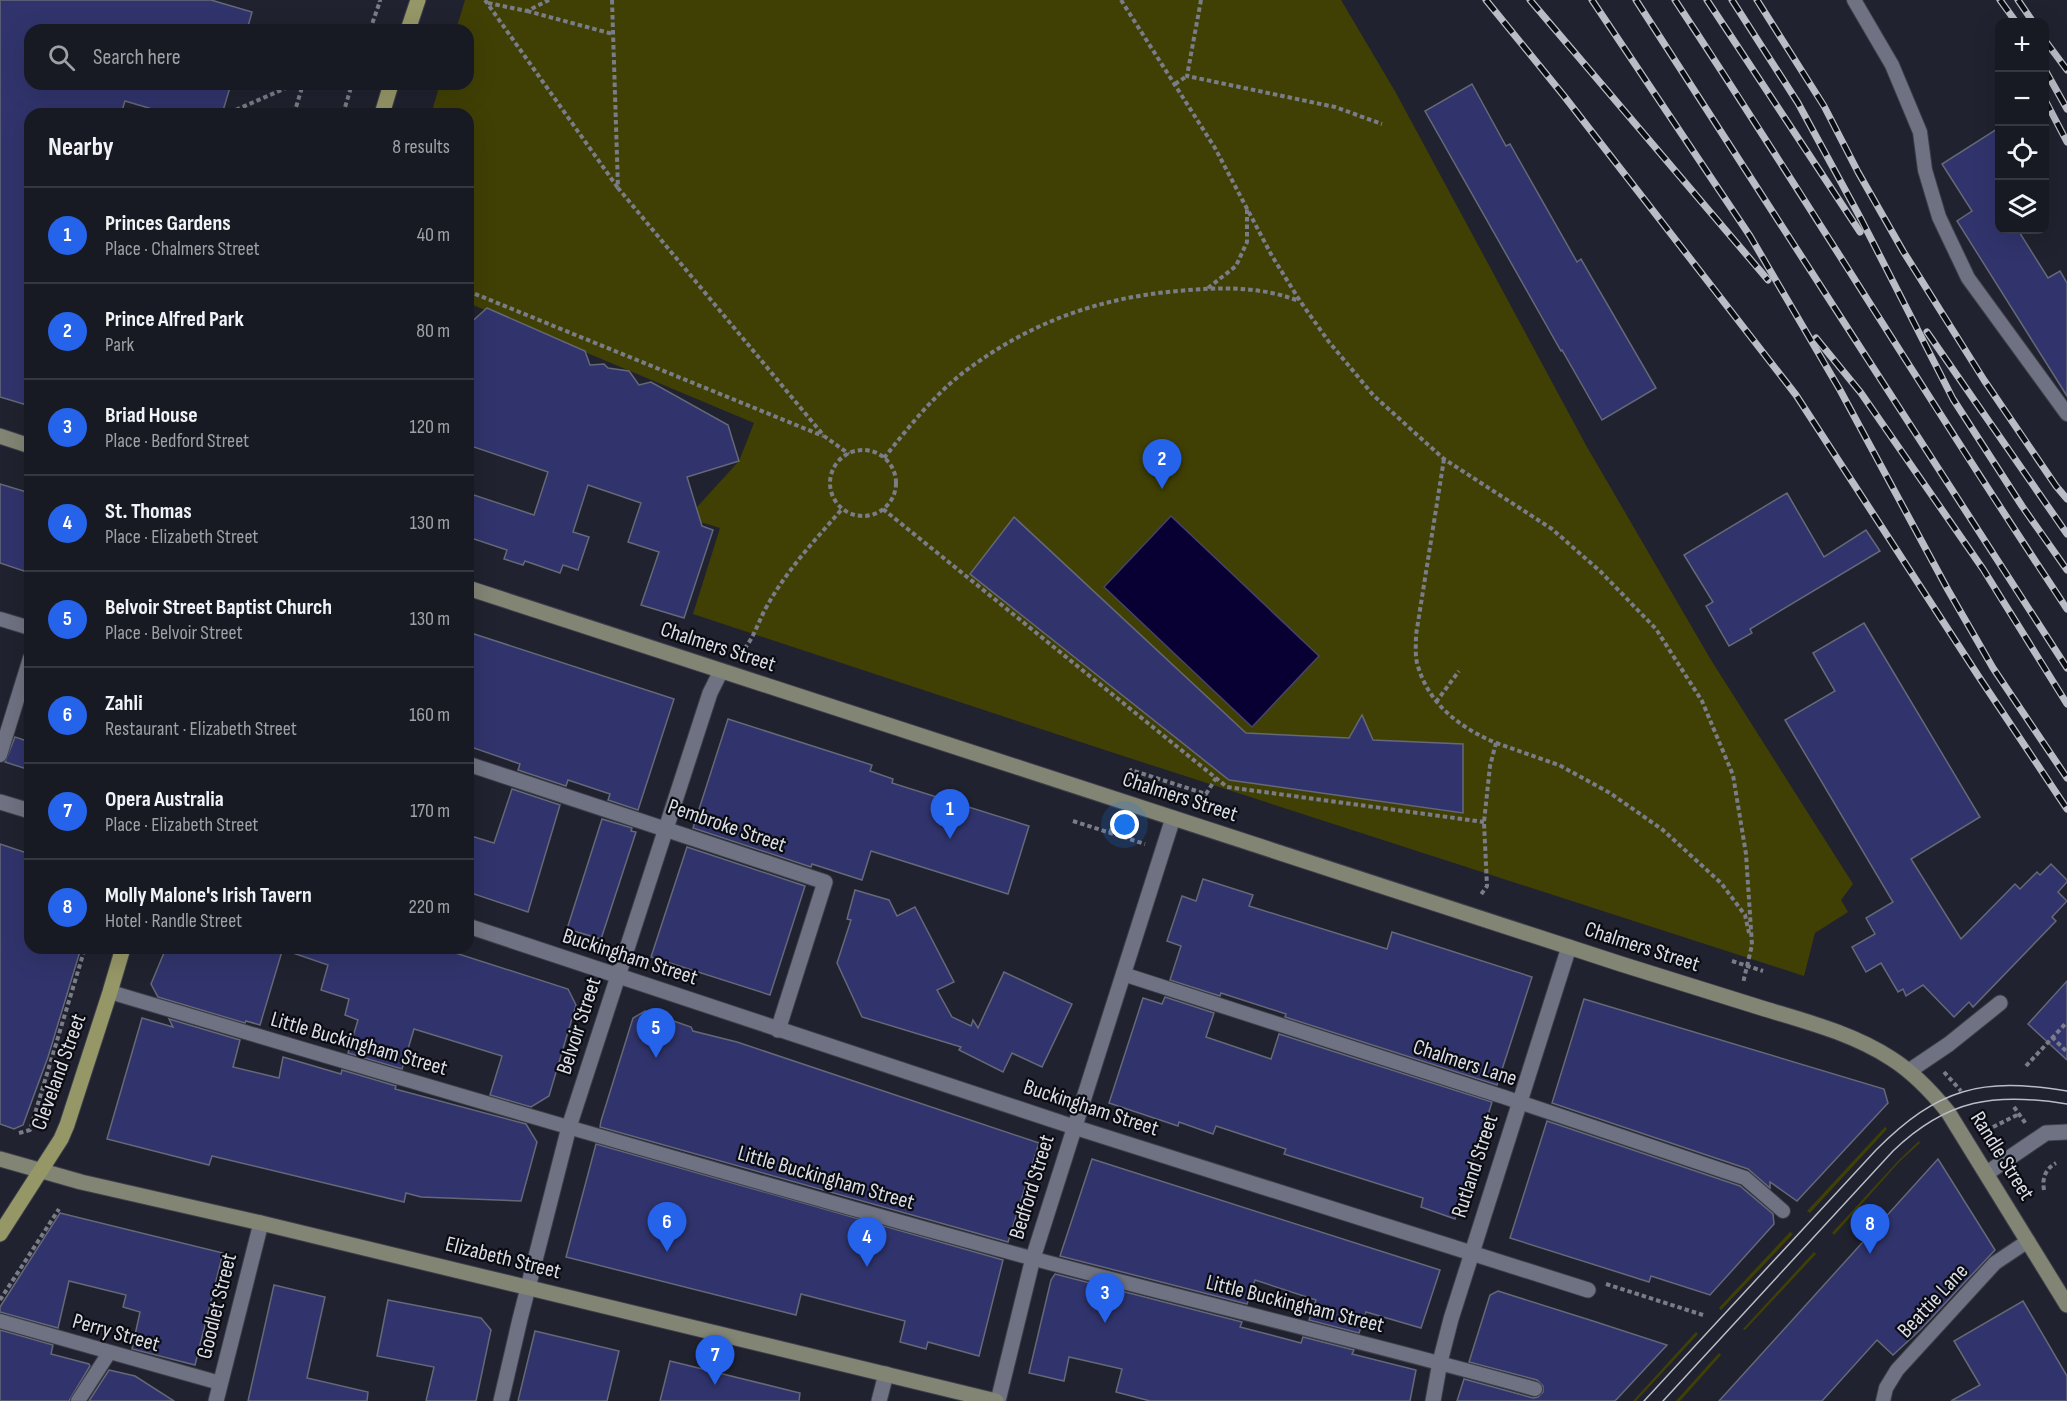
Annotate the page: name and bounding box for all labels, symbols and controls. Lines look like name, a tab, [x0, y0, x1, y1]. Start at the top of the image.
map controls	[1995, 18, 2049, 234]
button: +	[1995, 18, 2049, 72]
search box	[24, 24, 474, 90]
icon: search	[45, 41, 78, 74]
text: Search here	[93, 44, 180, 71]
button: −	[1995, 72, 2049, 126]
button: locate	[1995, 126, 2049, 180]
text: Nearby	[48, 132, 114, 163]
text: 8 results	[392, 135, 450, 159]
button: layers	[1995, 180, 2049, 234]
text: Princes Gardens	[105, 210, 231, 237]
text: 1	[64, 223, 71, 247]
text: 40 m	[417, 223, 450, 247]
text: Place · Chalmers Street	[105, 237, 260, 261]
text: Prince Alfred Park	[105, 306, 244, 333]
text: 2	[63, 319, 72, 343]
text: 80 m	[416, 319, 450, 343]
text: Park	[105, 333, 134, 357]
text: Briad House	[105, 402, 198, 429]
text: 3	[63, 415, 72, 439]
text: 120 m	[410, 415, 450, 439]
text: Place · Bedford Street	[105, 429, 249, 453]
pin: 2	[1142, 440, 1182, 489]
text: St. Thomas	[105, 498, 192, 525]
text: 4	[63, 511, 72, 535]
text: 130 m	[410, 511, 450, 535]
text: Place · Elizabeth Street	[105, 525, 258, 549]
text: Belvoir Street Baptist Church	[105, 594, 332, 621]
text: 5	[63, 607, 72, 631]
text: 130 m	[410, 607, 450, 631]
street label: Chalmers Street	[657, 616, 779, 678]
text: Place · Belvoir Street	[105, 621, 243, 645]
text: Zahli	[105, 690, 143, 717]
text: 6	[63, 703, 72, 727]
text: 160 m	[409, 703, 450, 727]
text: Restaurant · Elizabeth Street	[105, 717, 297, 741]
street label: Chalmers Street	[1119, 766, 1241, 828]
text: Opera Australia	[105, 786, 224, 813]
pin: 1	[930, 790, 970, 839]
street label: Pembroke Street	[664, 793, 790, 859]
text: 7	[63, 799, 72, 823]
text: 170 m	[410, 799, 450, 823]
your location	[1110, 810, 1139, 839]
text: Place · Elizabeth Street	[105, 813, 258, 837]
text: Molly Malone's Irish Tavern	[105, 882, 312, 909]
text: 8	[63, 895, 72, 919]
text: 220 m	[409, 895, 450, 919]
text: Hotel · Randle Street	[105, 909, 242, 933]
street label: Chalmers Street	[1581, 916, 1703, 978]
street label: Buckingham Street	[559, 922, 701, 992]
street label: Belvoir Street	[551, 974, 607, 1078]
street label: Little Buckingham Street	[268, 1006, 451, 1082]
pin: 5	[636, 1008, 676, 1058]
street label: Cleveland Street	[25, 1010, 93, 1134]
street label: Chalmers Lane	[1410, 1033, 1520, 1093]
street label: Buckingham Street	[1020, 1073, 1162, 1143]
street label: Randle Street	[1964, 1107, 2040, 1206]
street label: Rutland Street	[1446, 1111, 1504, 1221]
street label: Bedford Street	[1003, 1131, 1061, 1243]
street label: Little Buckingham Street	[735, 1140, 918, 1216]
pin: 6	[648, 1202, 686, 1252]
pin: 8	[1850, 1204, 1890, 1254]
pin: 4	[848, 1218, 886, 1267]
street label: Elizabeth Street	[442, 1231, 564, 1285]
street label: Goodlet Street	[191, 1250, 243, 1362]
street label: Beattie Lane	[1892, 1258, 1974, 1344]
street label: Little Buckingham Street	[1203, 1269, 1387, 1339]
pin: 3	[1086, 1274, 1124, 1323]
street label: Perry Street	[69, 1308, 163, 1358]
pin: 7	[696, 1336, 734, 1385]

